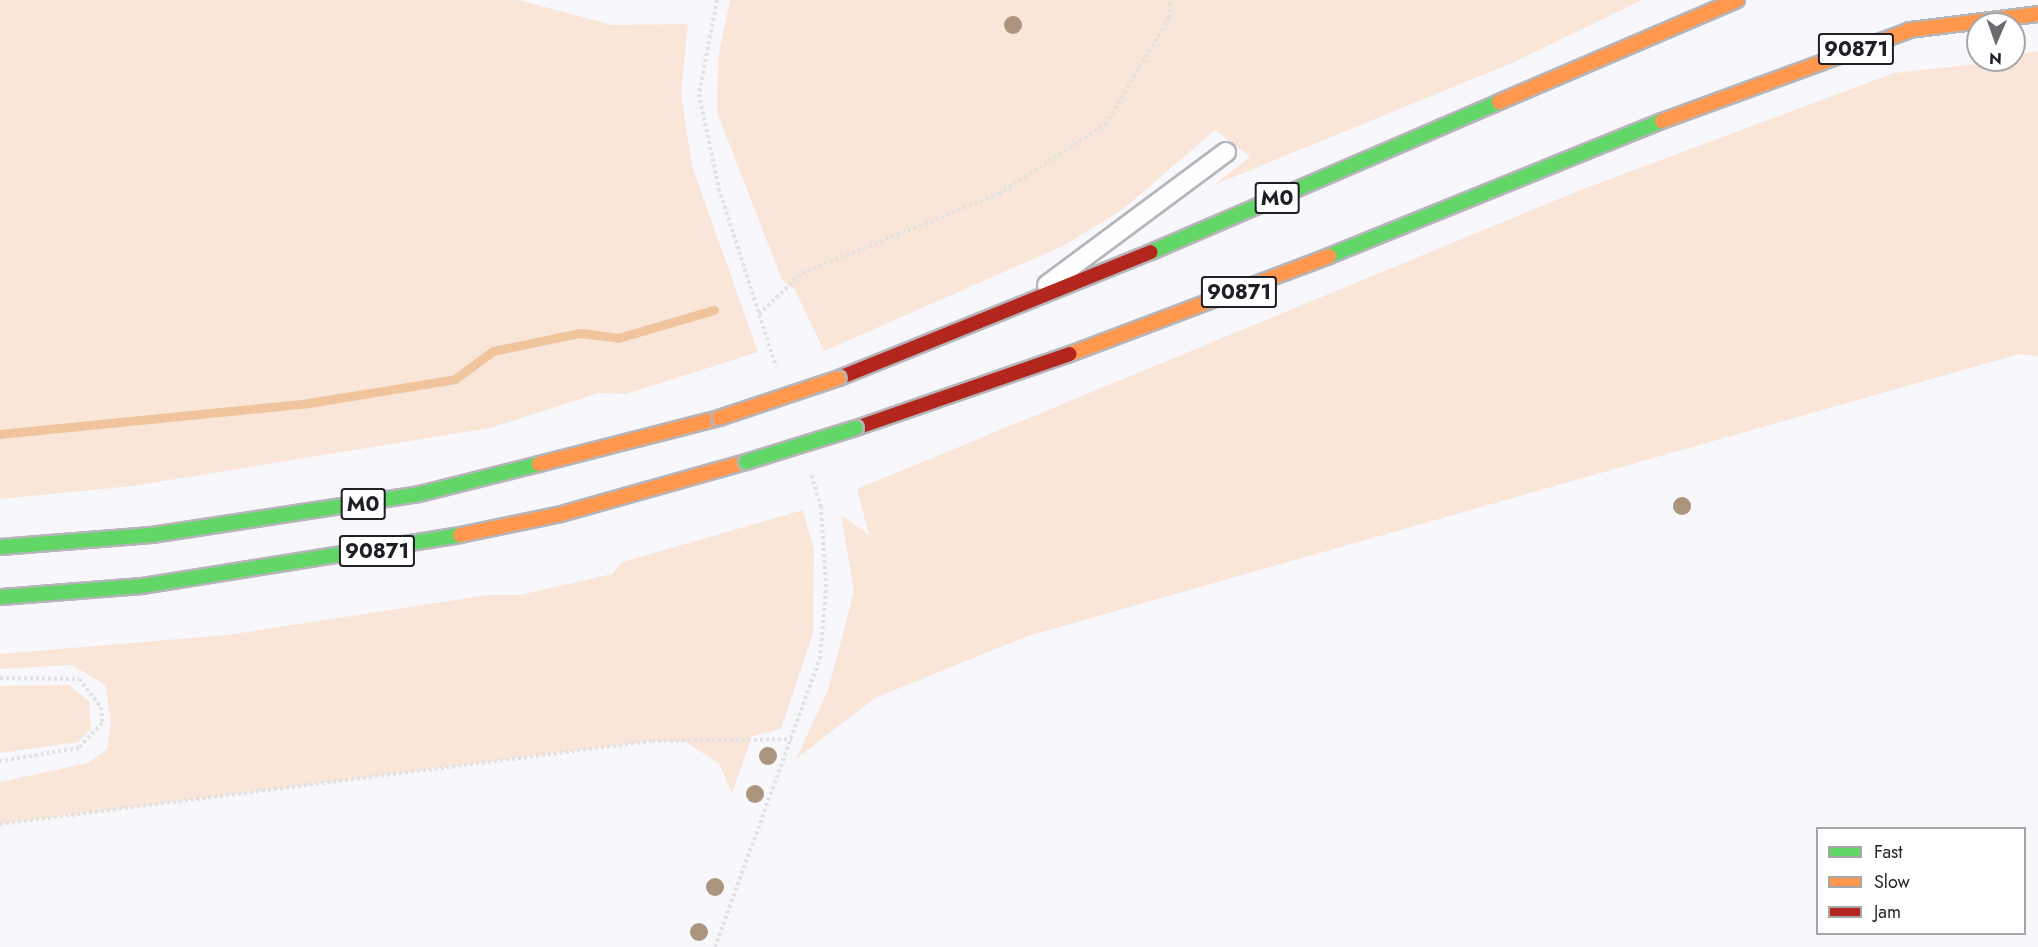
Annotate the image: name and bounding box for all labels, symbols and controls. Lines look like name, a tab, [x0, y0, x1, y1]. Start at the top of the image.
north arrow	[1966, 12, 2026, 72]
road number: 90871	[1817, 31, 1895, 67]
text: N	[1989, 47, 2002, 70]
road number: M0	[1254, 180, 1300, 216]
road number: 90871	[1200, 274, 1278, 310]
road number: M0	[340, 486, 386, 522]
road number: 90871	[338, 533, 416, 569]
legend	[1816, 827, 2026, 935]
text: Fast	[1874, 839, 1903, 865]
text: Slow	[1874, 869, 1910, 895]
text: Jam	[1874, 899, 1901, 925]

